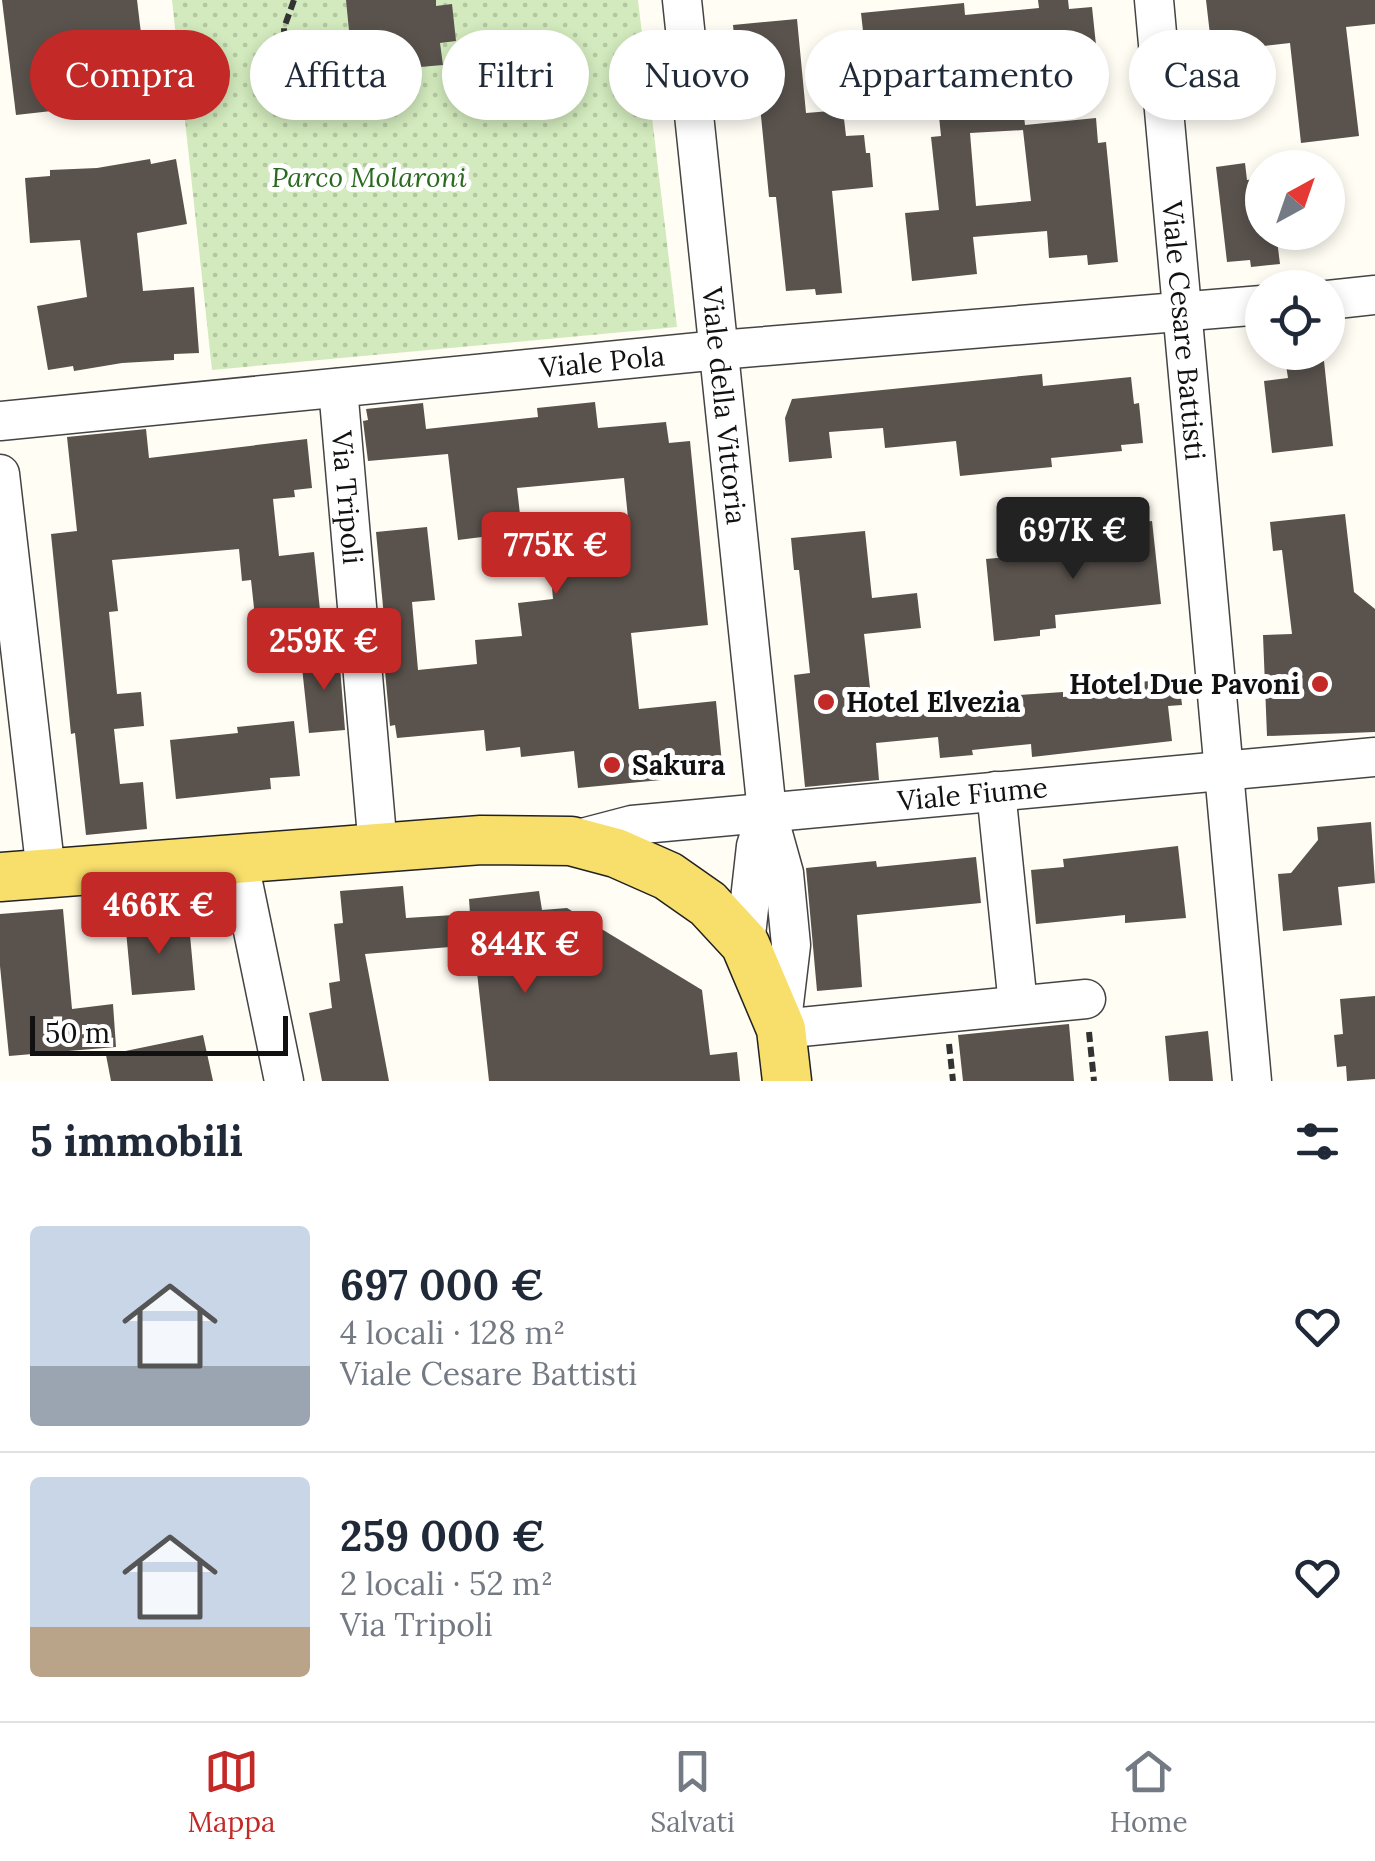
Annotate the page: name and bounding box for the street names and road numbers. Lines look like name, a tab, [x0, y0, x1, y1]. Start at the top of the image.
street label: Viale Cesare Battisti	[1154, 198, 1214, 462]
street label: Viale della Vittoria	[694, 284, 755, 526]
street label: Viale Pola	[537, 337, 666, 386]
street label: Via Tripoli	[324, 428, 371, 566]
street label: Viale Fiume	[895, 769, 1049, 819]

